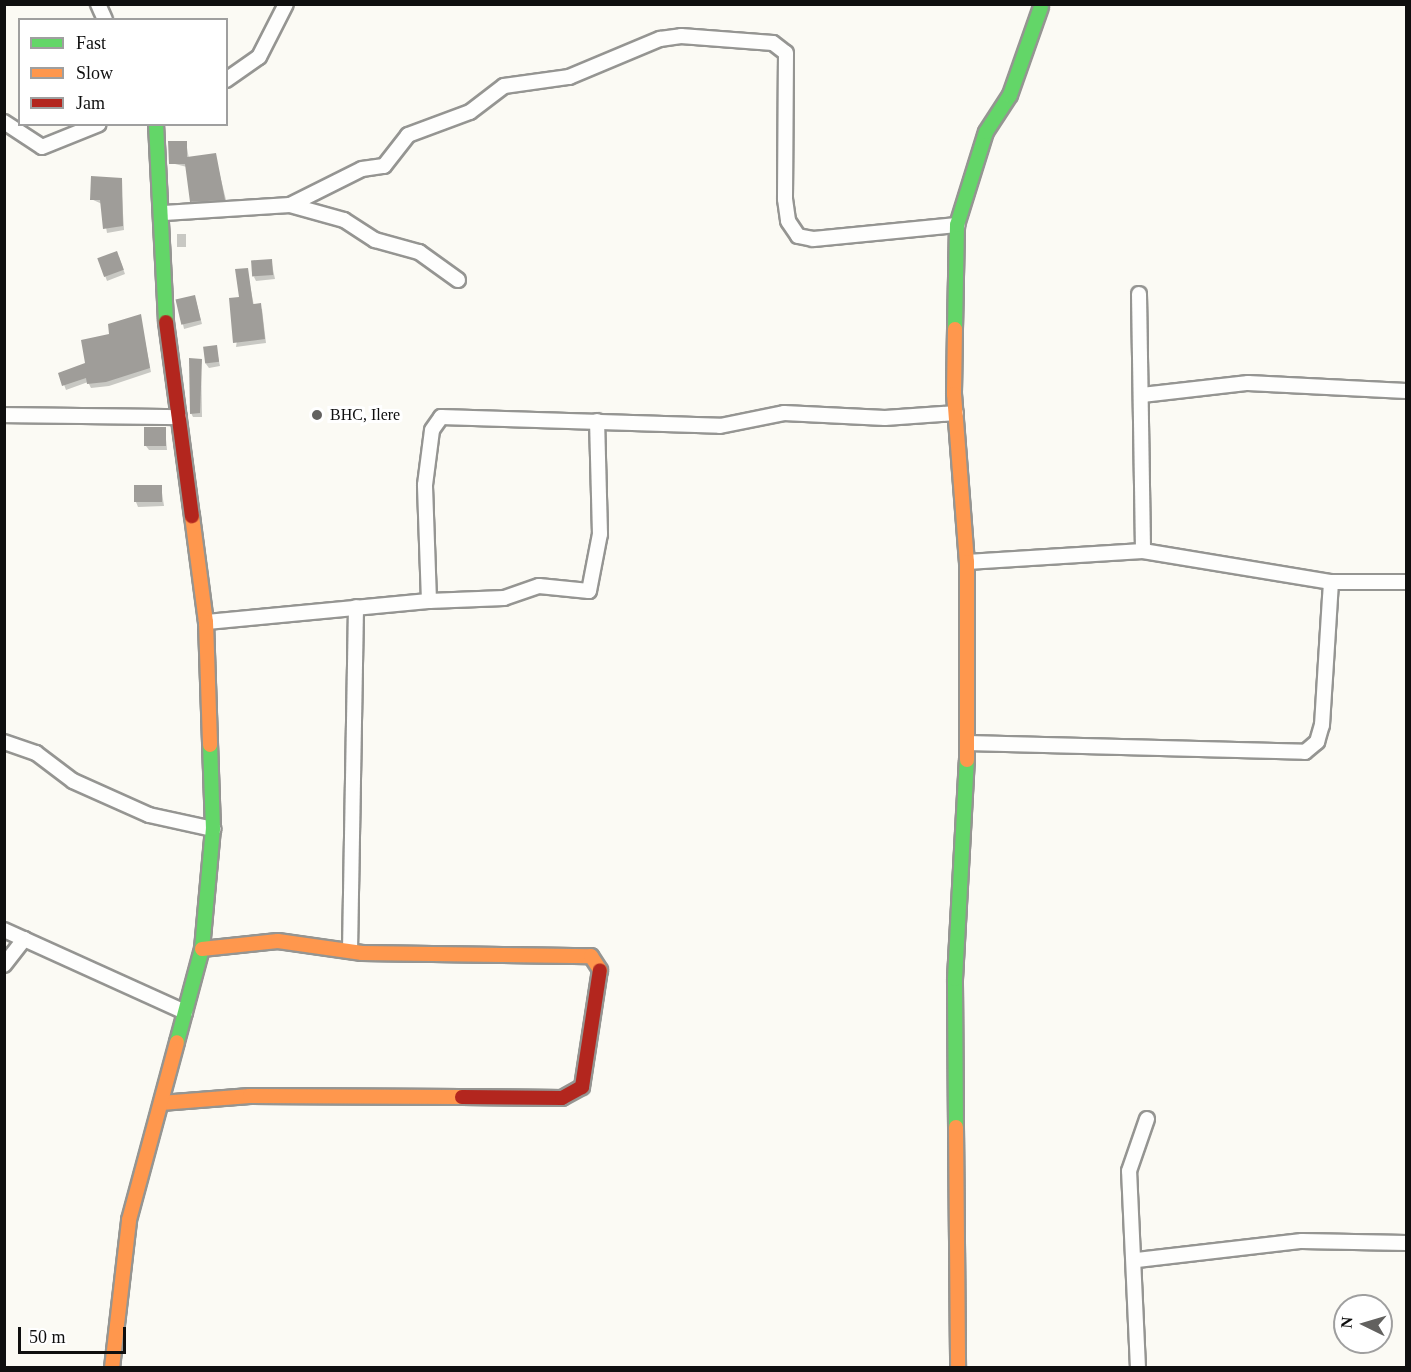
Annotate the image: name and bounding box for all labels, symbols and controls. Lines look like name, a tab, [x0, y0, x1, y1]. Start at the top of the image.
legend	[18, 18, 228, 126]
text: Fast	[76, 33, 106, 53]
text: Slow	[76, 63, 113, 83]
text: Jam	[76, 93, 105, 113]
place label: BHC, Ilere	[330, 405, 400, 425]
marker: BHC, Ilere	[308, 406, 326, 424]
north arrow	[1333, 1294, 1393, 1354]
scale bar	[21, 1315, 129, 1353]
text: N	[1338, 1316, 1356, 1329]
text: 50 m	[29, 1327, 66, 1347]

